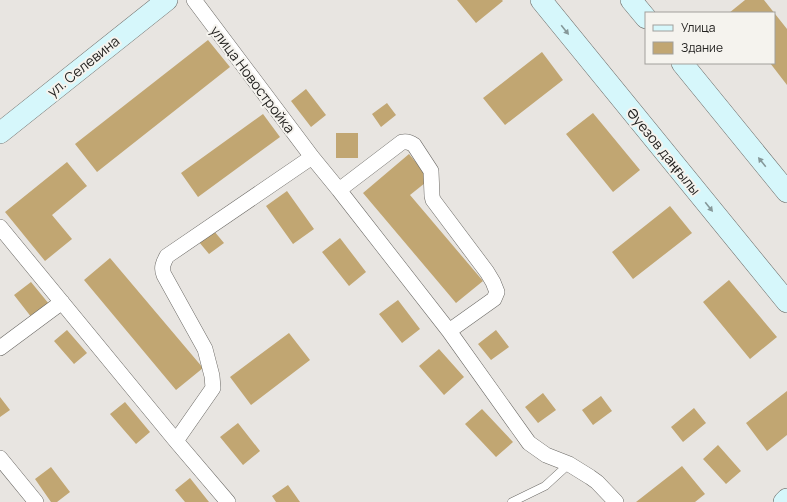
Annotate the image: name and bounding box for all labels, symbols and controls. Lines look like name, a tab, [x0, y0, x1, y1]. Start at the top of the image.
legend	[645, 12, 775, 64]
text: Улица	[681, 19, 715, 36]
street label: улица Новостройка	[206, 21, 300, 137]
one-way arrow	[561, 25, 570, 36]
street label: ул. Селевина	[43, 31, 123, 101]
text: Здание	[681, 39, 723, 56]
street label: Әуезов даңғылы	[623, 103, 705, 199]
one-way arrow	[758, 156, 767, 167]
one-way arrow	[705, 202, 714, 212]

